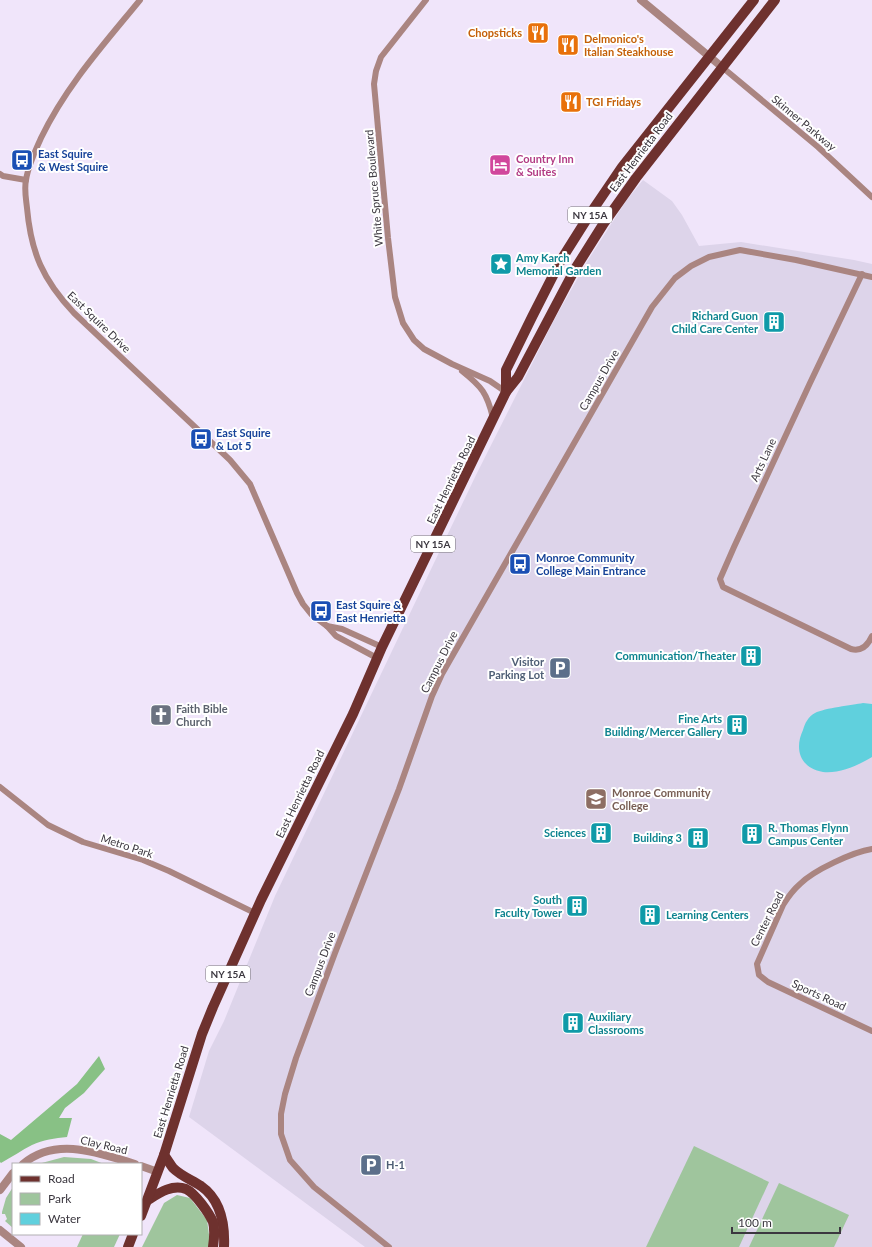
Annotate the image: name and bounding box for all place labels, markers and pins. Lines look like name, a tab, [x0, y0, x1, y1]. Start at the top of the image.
restaurant icon: Chopsticks	[525, 20, 551, 46]
place label: Chopsticks	[468, 26, 522, 39]
restaurant icon: Delmonico's Italian Steakhouse	[555, 32, 581, 58]
place label: Delmonico's Italian Steakhouse	[584, 32, 674, 58]
restaurant icon: TGI Fridays	[558, 89, 584, 115]
place label: TGI Fridays	[586, 95, 641, 108]
bus stop icon: East Squire & West Squire	[9, 147, 35, 173]
place label: East Squire & West Squire	[38, 147, 108, 173]
hotel icon: Country Inn & Suites	[487, 152, 513, 178]
place label: Country Inn & Suites	[516, 152, 574, 178]
place icon: Amy Karch Memorial Garden	[488, 251, 514, 277]
place label: Amy Karch Memorial Garden	[515, 251, 601, 277]
place label: Richard Guon Child Care Center	[672, 309, 759, 335]
building icon: Richard Guon Child Care Center	[761, 309, 787, 335]
bus stop icon: East Squire & Lot 5	[188, 426, 214, 452]
place label: East Squire & Lot 5	[216, 426, 271, 452]
bus stop icon: Monroe Community College Main Entrance	[507, 551, 533, 577]
place label: Monroe Community College Main Entrance	[536, 551, 646, 577]
bus stop icon: East Squire & East Henrietta	[308, 598, 334, 624]
place label: East Squire & East Henrietta	[336, 598, 406, 624]
building icon: Communication/Theater	[738, 643, 764, 669]
place label: Communication/Theater	[615, 649, 737, 662]
place label: Visitor Parking Lot	[489, 655, 545, 681]
parking icon: Visitor Parking Lot	[547, 655, 573, 681]
church icon: Faith Bible Church	[148, 702, 174, 728]
place label: Faith Bible Church	[176, 702, 228, 728]
place label: Fine Arts Building/Mercer Gallery	[604, 712, 722, 738]
building icon: Fine Arts Building/Mercer Gallery	[724, 712, 750, 738]
school or university icon: Monroe Community College	[583, 786, 609, 812]
place label: Monroe Community College	[612, 786, 711, 812]
building icon: Sciences	[588, 820, 614, 846]
building icon: R. Thomas Flynn Campus Center	[739, 821, 765, 847]
place label: R. Thomas Flynn Campus Center	[768, 821, 848, 847]
building icon: Building 3	[685, 825, 711, 851]
place label: Sciences	[544, 826, 586, 839]
place label: Building 3	[633, 831, 682, 844]
place label: South Faculty Tower	[495, 893, 563, 919]
building icon: South Faculty Tower	[564, 893, 590, 919]
building icon: Learning Centers	[637, 902, 663, 928]
place label: Learning Centers	[666, 908, 749, 921]
building icon: Auxiliary Classrooms	[560, 1010, 586, 1036]
place label: Auxiliary Classrooms	[587, 1010, 644, 1036]
parking icon: H-1	[358, 1152, 384, 1178]
place label: H-1	[386, 1158, 405, 1171]

